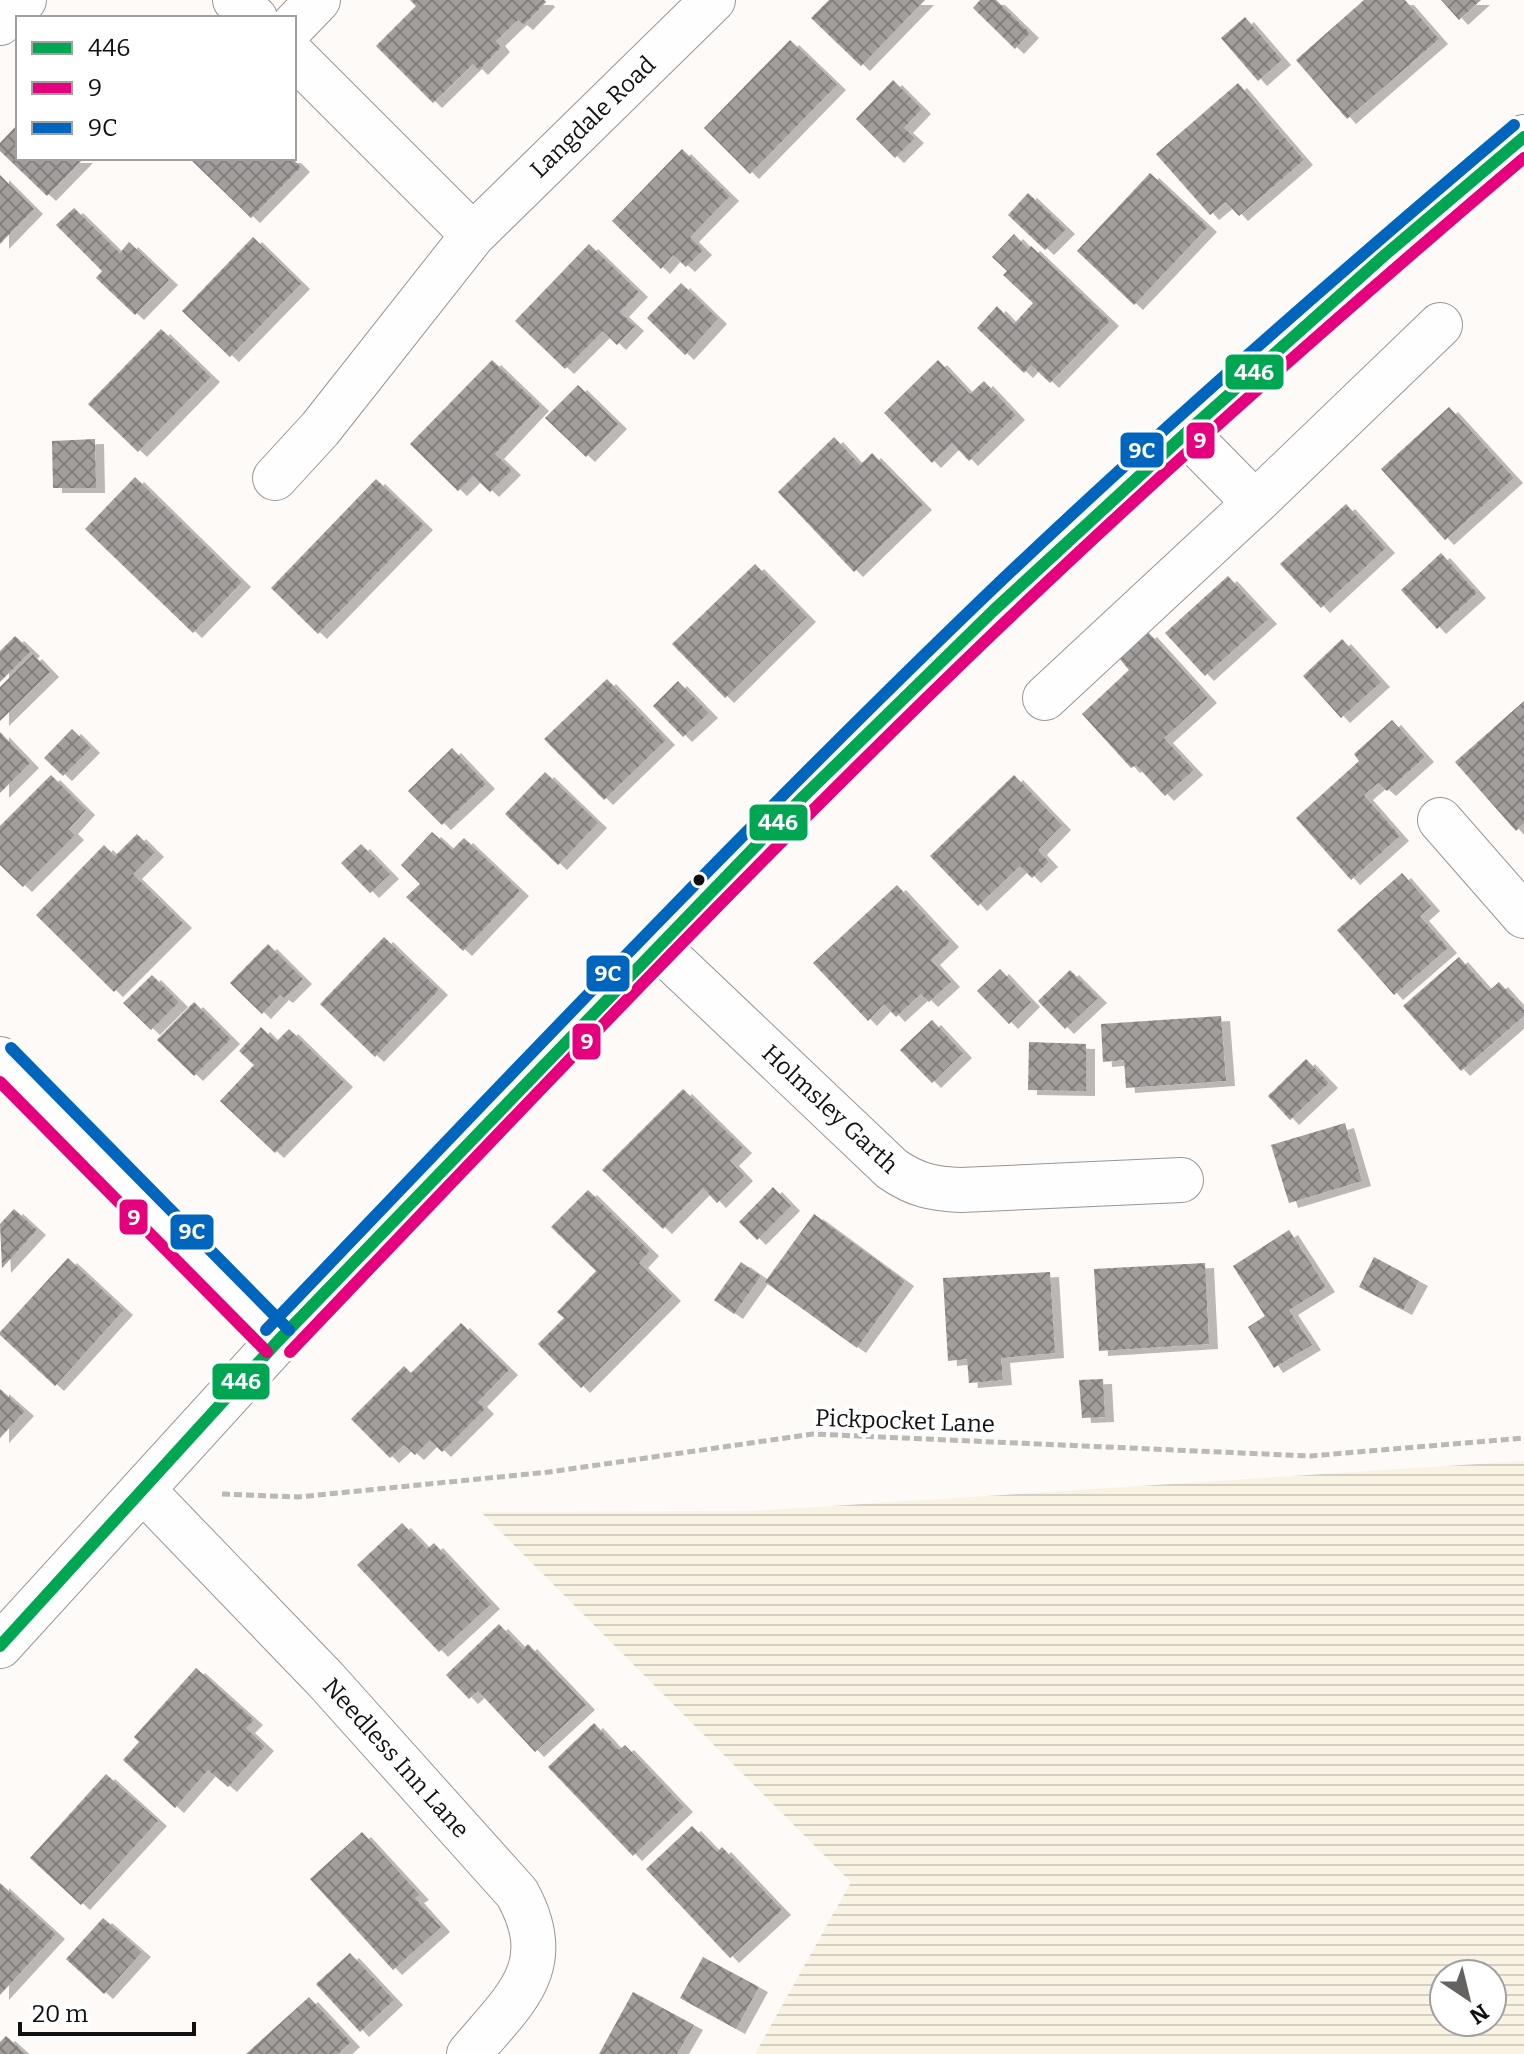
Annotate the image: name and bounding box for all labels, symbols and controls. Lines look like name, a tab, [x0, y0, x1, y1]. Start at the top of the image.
legend	[16, 16, 296, 160]
text: 446	[88, 34, 130, 62]
street label: Langdale Road	[525, 50, 661, 184]
text: 9	[88, 74, 102, 102]
text: 9C	[88, 114, 118, 142]
line badge: 446	[1224, 353, 1285, 391]
text: 446	[1234, 359, 1274, 386]
line badge: 9	[1185, 421, 1216, 460]
text: 9	[1193, 427, 1207, 454]
line badge: 9C	[1119, 431, 1165, 469]
text: 9C	[1129, 437, 1156, 464]
line badge: 446	[748, 803, 809, 842]
text: 446	[758, 809, 798, 836]
unlabelled marker	[691, 872, 707, 888]
line badge: 9C	[585, 954, 631, 993]
text: 9C	[595, 960, 622, 987]
line badge: 9	[571, 1022, 602, 1061]
text: 9	[580, 1028, 594, 1055]
street label: Holmsley Garth	[756, 1039, 904, 1179]
line badge: 9	[118, 1198, 149, 1236]
text: 9	[127, 1204, 141, 1231]
line badge: 9C	[169, 1213, 215, 1251]
text: 9C	[179, 1218, 206, 1245]
line badge: 446	[211, 1362, 271, 1401]
text: 446	[221, 1368, 261, 1395]
street label: Pickpocket Lane	[815, 1404, 995, 1438]
street label: Needless Inn Lane	[317, 1672, 475, 1844]
north arrow	[1428, 1958, 1508, 2038]
scale bar	[20, 1986, 194, 2036]
text: N	[1464, 1998, 1494, 2030]
text: 20 m	[32, 2000, 88, 2028]

